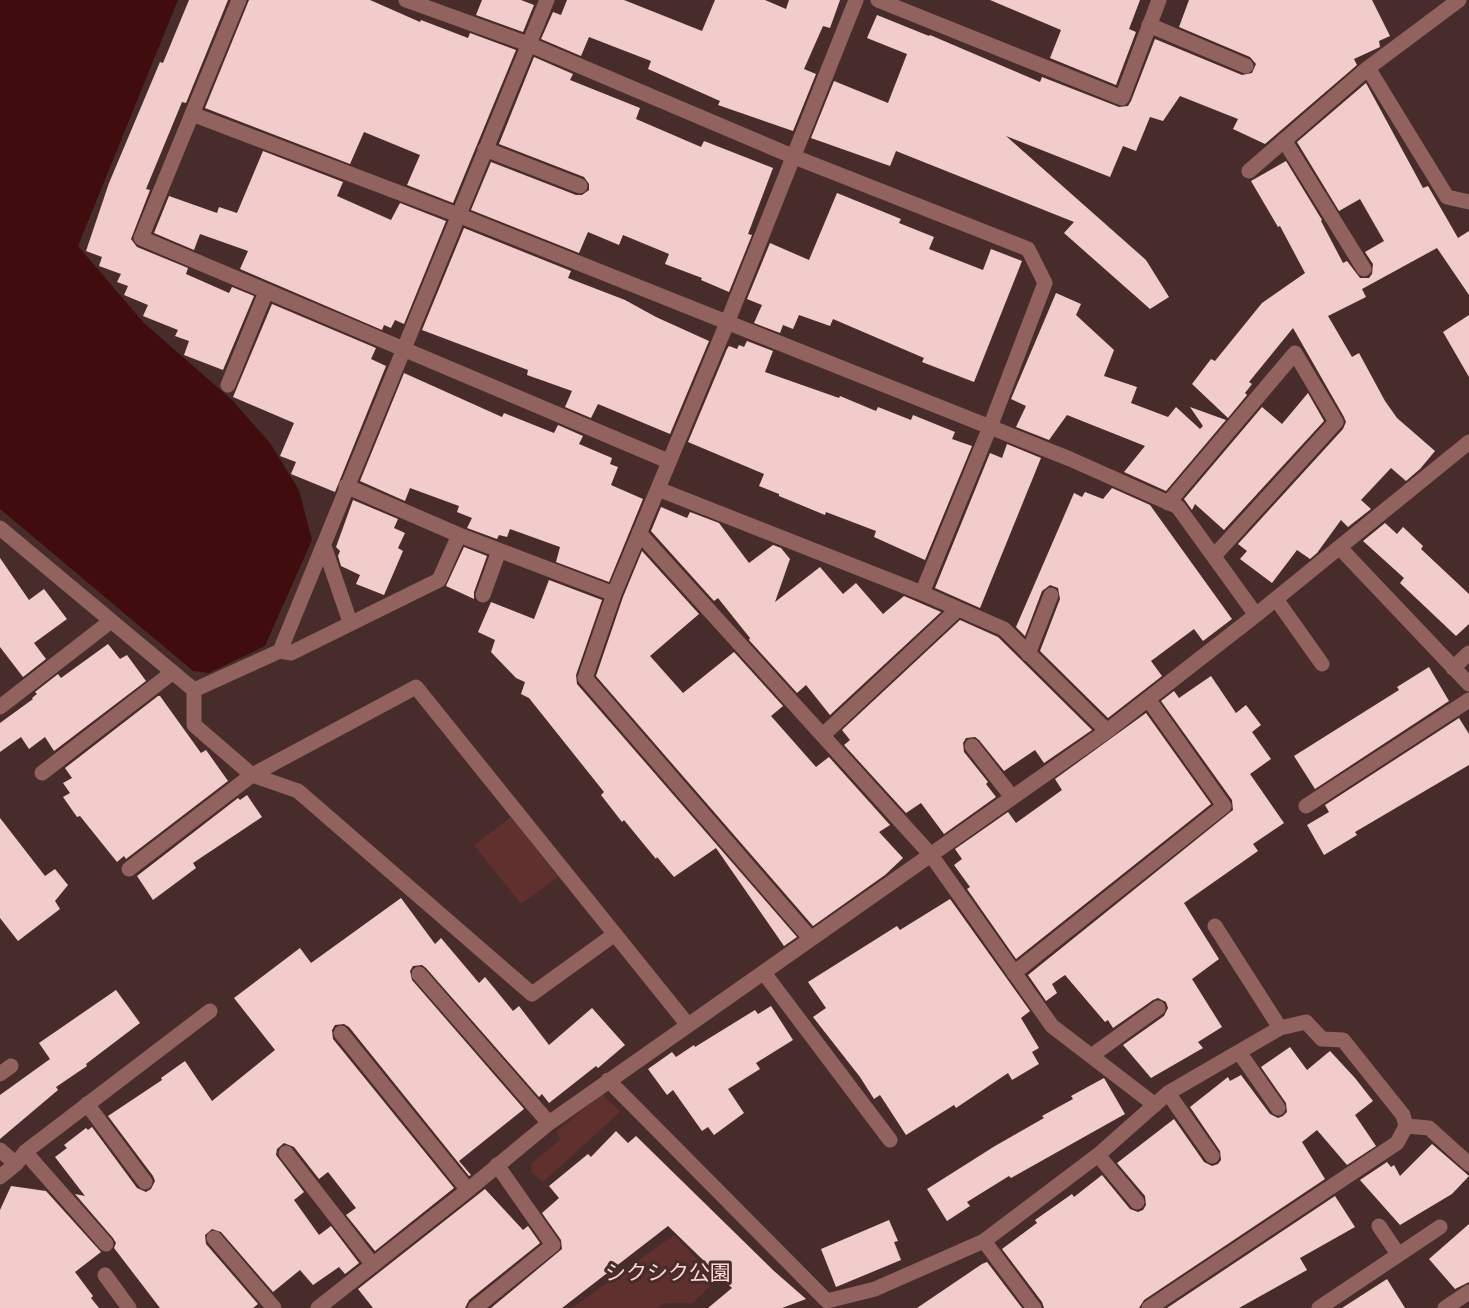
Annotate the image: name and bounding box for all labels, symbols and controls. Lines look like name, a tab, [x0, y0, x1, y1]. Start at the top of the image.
park label: シクシク公園	[605, 1261, 731, 1287]

